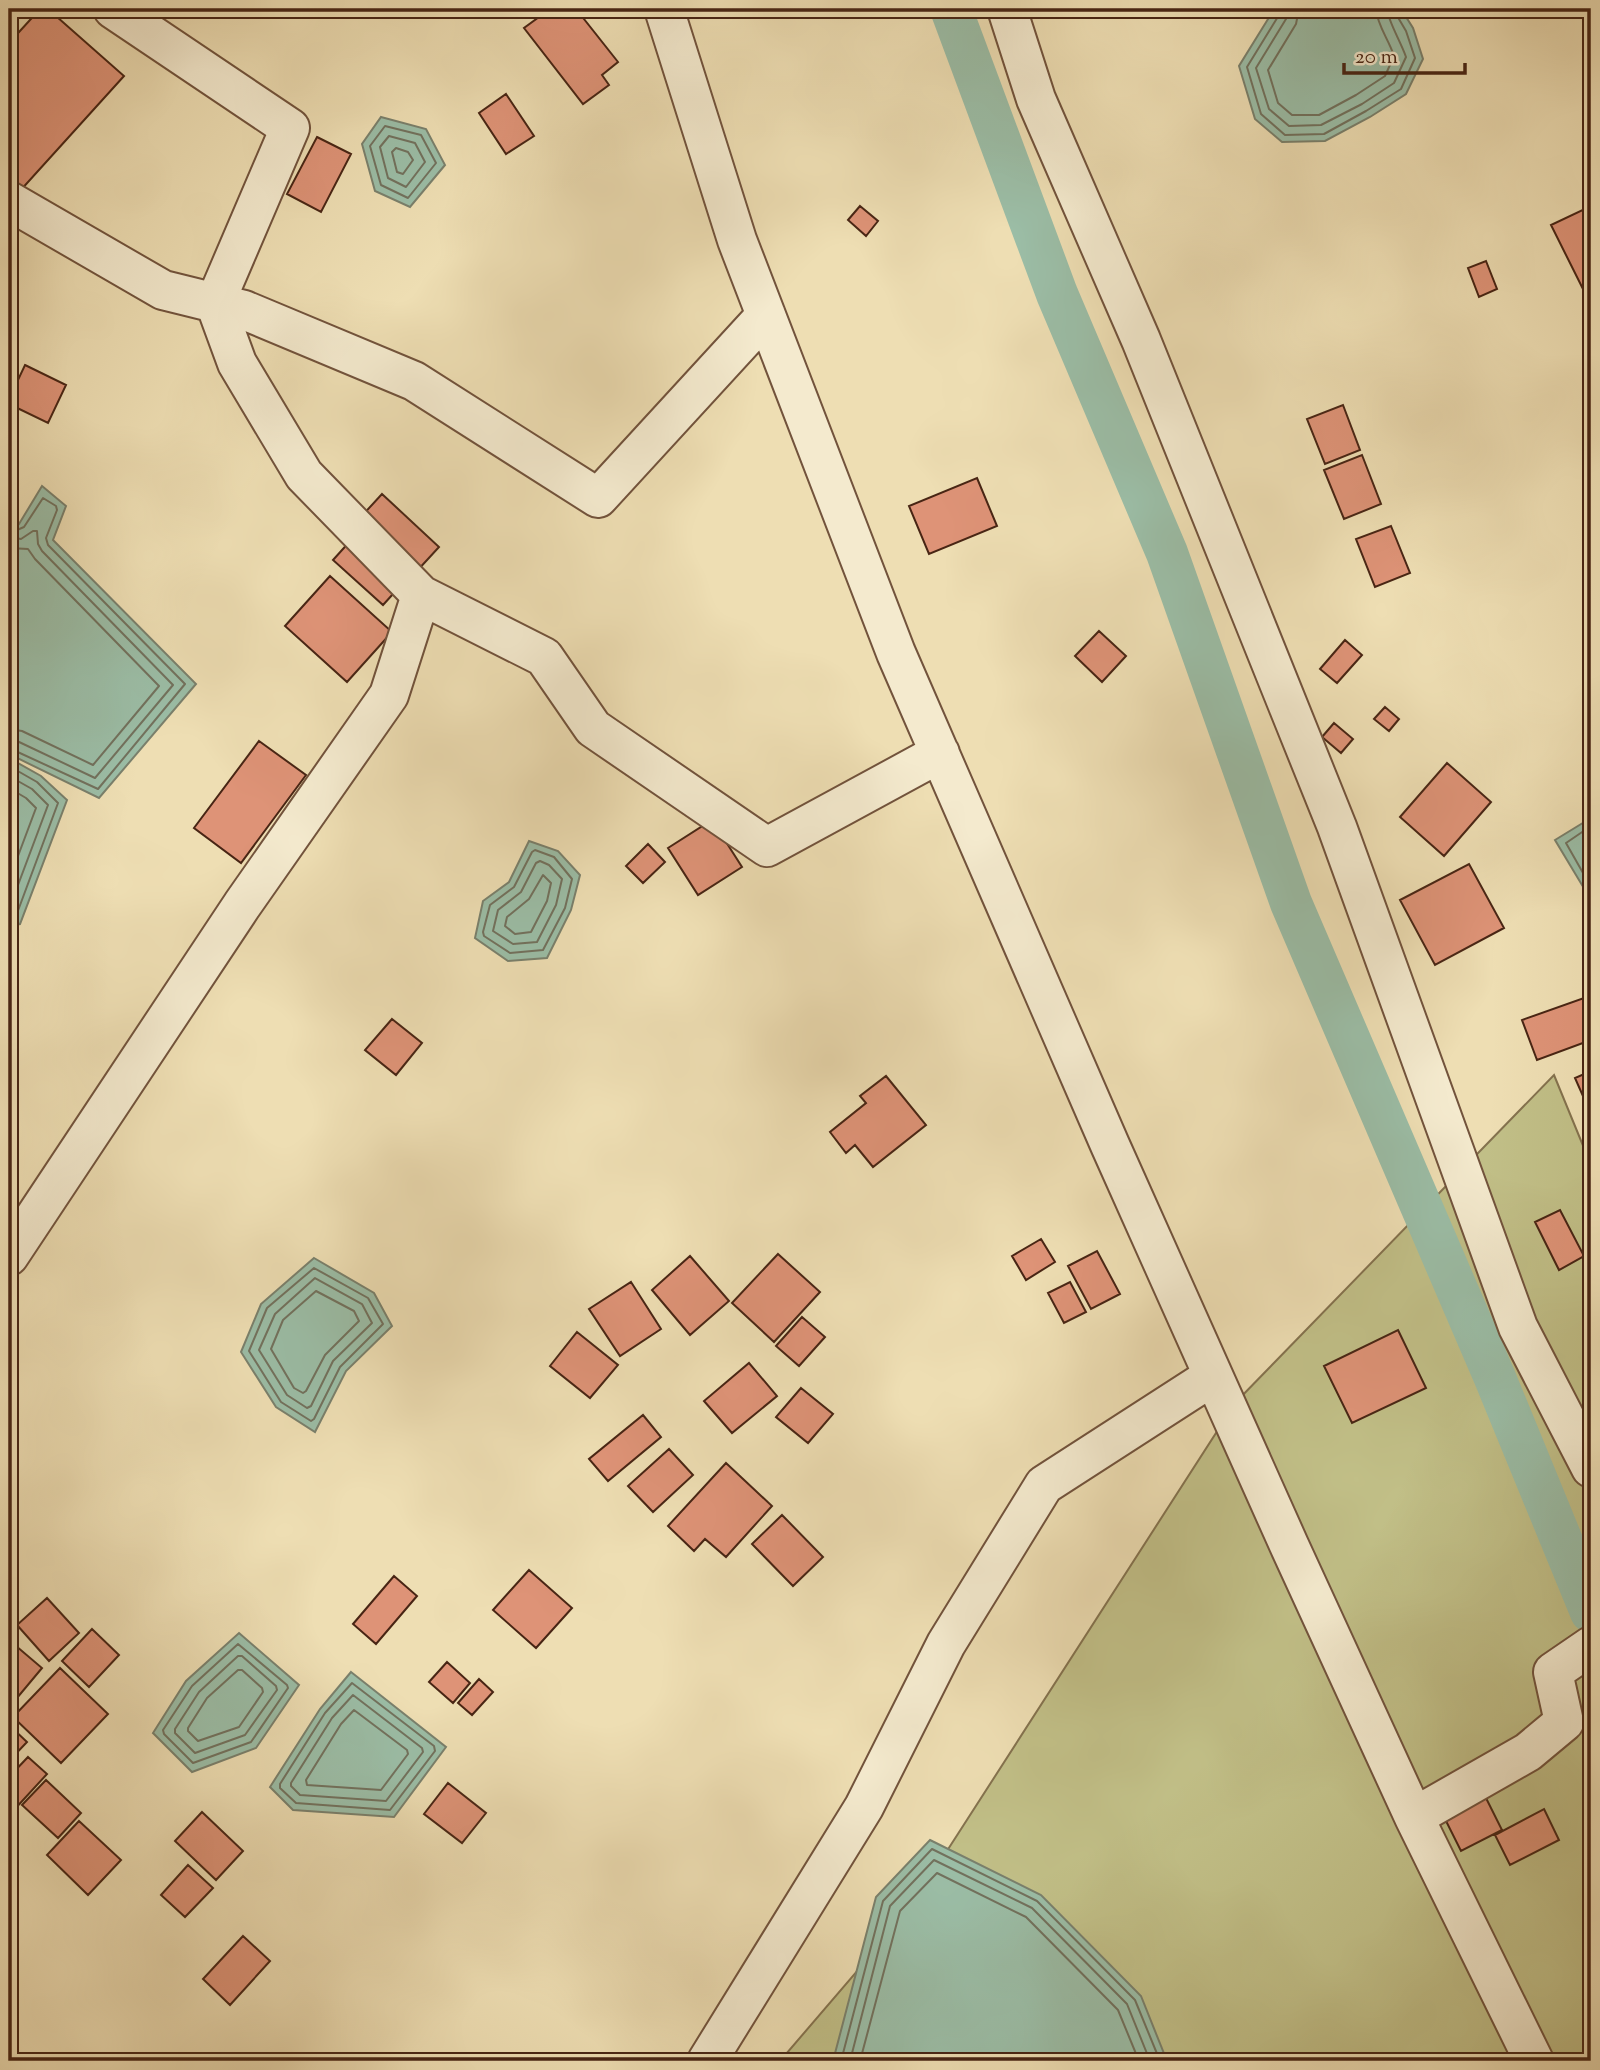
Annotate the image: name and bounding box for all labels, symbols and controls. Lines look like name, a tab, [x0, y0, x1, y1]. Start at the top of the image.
scale bar	[1344, 32, 1465, 76]
text: 20 m	[1355, 43, 1398, 73]

